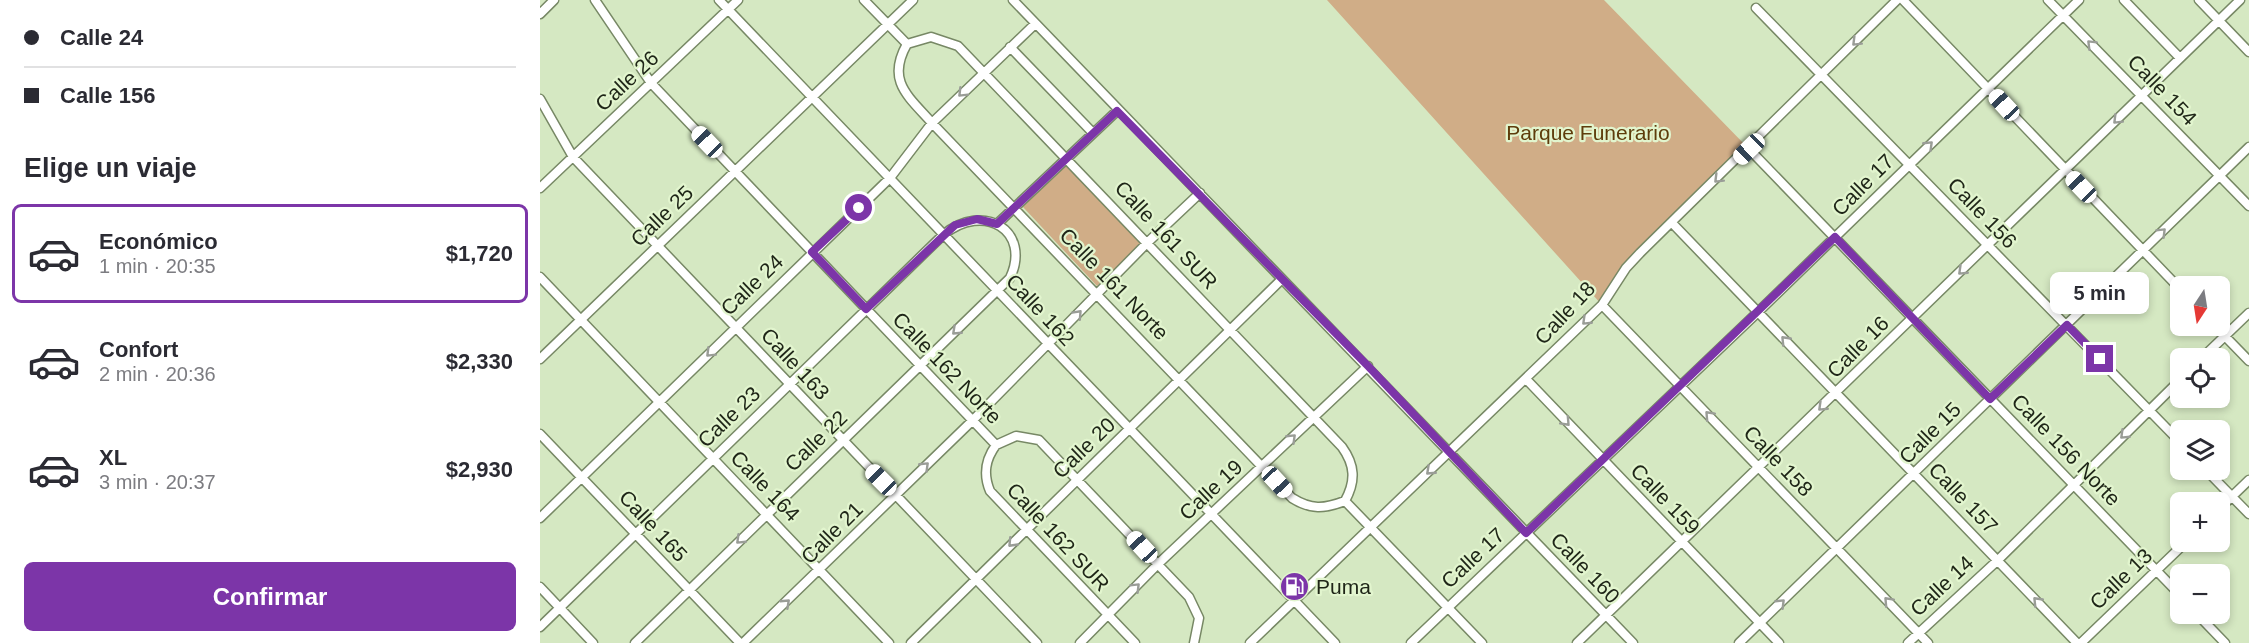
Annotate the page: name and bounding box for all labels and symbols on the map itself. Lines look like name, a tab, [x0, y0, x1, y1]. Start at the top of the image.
one-way arrow	[1853, 34, 1864, 45]
one-way arrow	[2088, 40, 2099, 51]
street label: Calle 26	[591, 46, 663, 115]
street label: Calle 154	[2123, 50, 2202, 130]
one-way arrow	[959, 86, 969, 97]
car	[1985, 86, 2023, 124]
one-way arrow	[2113, 113, 2124, 124]
park label: Parque Funerario	[1506, 121, 1670, 144]
car	[688, 123, 726, 161]
car	[1730, 130, 1768, 168]
one-way arrow	[1922, 142, 1933, 153]
street label: Calle 17	[1827, 149, 1898, 220]
car	[2062, 168, 2100, 206]
one-way arrow	[1714, 173, 1725, 183]
street label: Calle 156	[1943, 173, 2021, 253]
street label: Calle 161 SUR	[1111, 176, 1222, 293]
street label: Calle 25	[626, 181, 697, 251]
route start	[845, 194, 872, 221]
street label: Calle 161 Norte	[1055, 223, 1173, 344]
one-way arrow	[2155, 229, 2166, 240]
street label: Calle 24	[716, 249, 788, 320]
one-way arrow	[1958, 263, 1969, 274]
street label: Calle 162	[1002, 269, 1079, 350]
callout: 5 min	[2050, 272, 2150, 314]
north arrow	[2170, 276, 2230, 336]
street label: Calle 18	[1530, 277, 1599, 349]
street label: Calle 162 Norte	[888, 307, 1006, 428]
one-way arrow	[1071, 310, 1082, 321]
street label: Calle 16	[1822, 311, 1893, 382]
one-way arrow	[1582, 314, 1592, 325]
street label: Calle 163	[757, 323, 834, 404]
one-way arrow	[952, 324, 963, 335]
one-way arrow	[1781, 336, 1792, 347]
one-way arrow	[706, 345, 717, 356]
route end	[2086, 345, 2113, 372]
street label: Calle 23	[693, 382, 764, 452]
street label: Calle 156 Norte	[2007, 389, 2125, 510]
street label: Calle 15	[1894, 397, 1965, 468]
one-way arrow	[1818, 399, 1829, 410]
street label: Calle 22	[780, 406, 851, 476]
one-way arrow	[1705, 411, 1716, 422]
street label: Calle 20	[1048, 413, 1119, 483]
one-way arrow	[1559, 415, 1570, 426]
street label: Calle 158	[1739, 421, 1817, 501]
one-way arrow	[2121, 428, 2131, 439]
one-way arrow	[1285, 434, 1296, 445]
street label: Calle 164	[726, 446, 805, 526]
street label: Calle 19	[1175, 455, 1247, 524]
street label: Calle 157	[1924, 458, 2002, 538]
street label: Calle 159	[1626, 459, 1704, 539]
car	[862, 461, 900, 499]
one-way arrow	[918, 463, 929, 474]
car	[1258, 463, 1296, 501]
one-way arrow	[1426, 464, 1437, 475]
street label: Calle 162 SUR	[1003, 478, 1114, 595]
street label: Calle 165	[615, 485, 692, 566]
street label: Calle 21	[796, 497, 867, 568]
street label: Calle 17	[1437, 523, 1509, 592]
car	[1123, 528, 1161, 566]
street label: Calle 160	[1546, 528, 1624, 608]
one-way arrow	[737, 533, 747, 544]
one-way arrow	[1008, 536, 1019, 546]
street label: Calle 13	[2085, 544, 2156, 614]
street label: Calle 14	[1906, 551, 1978, 620]
fuel station icon: Puma	[1279, 571, 1311, 603]
place label: Puma	[1316, 575, 1371, 598]
one-way arrow	[1129, 583, 1140, 593]
one-way arrow	[1884, 597, 1895, 607]
one-way arrow	[2033, 597, 2044, 607]
one-way arrow	[779, 599, 789, 610]
one-way arrow	[1774, 599, 1785, 610]

